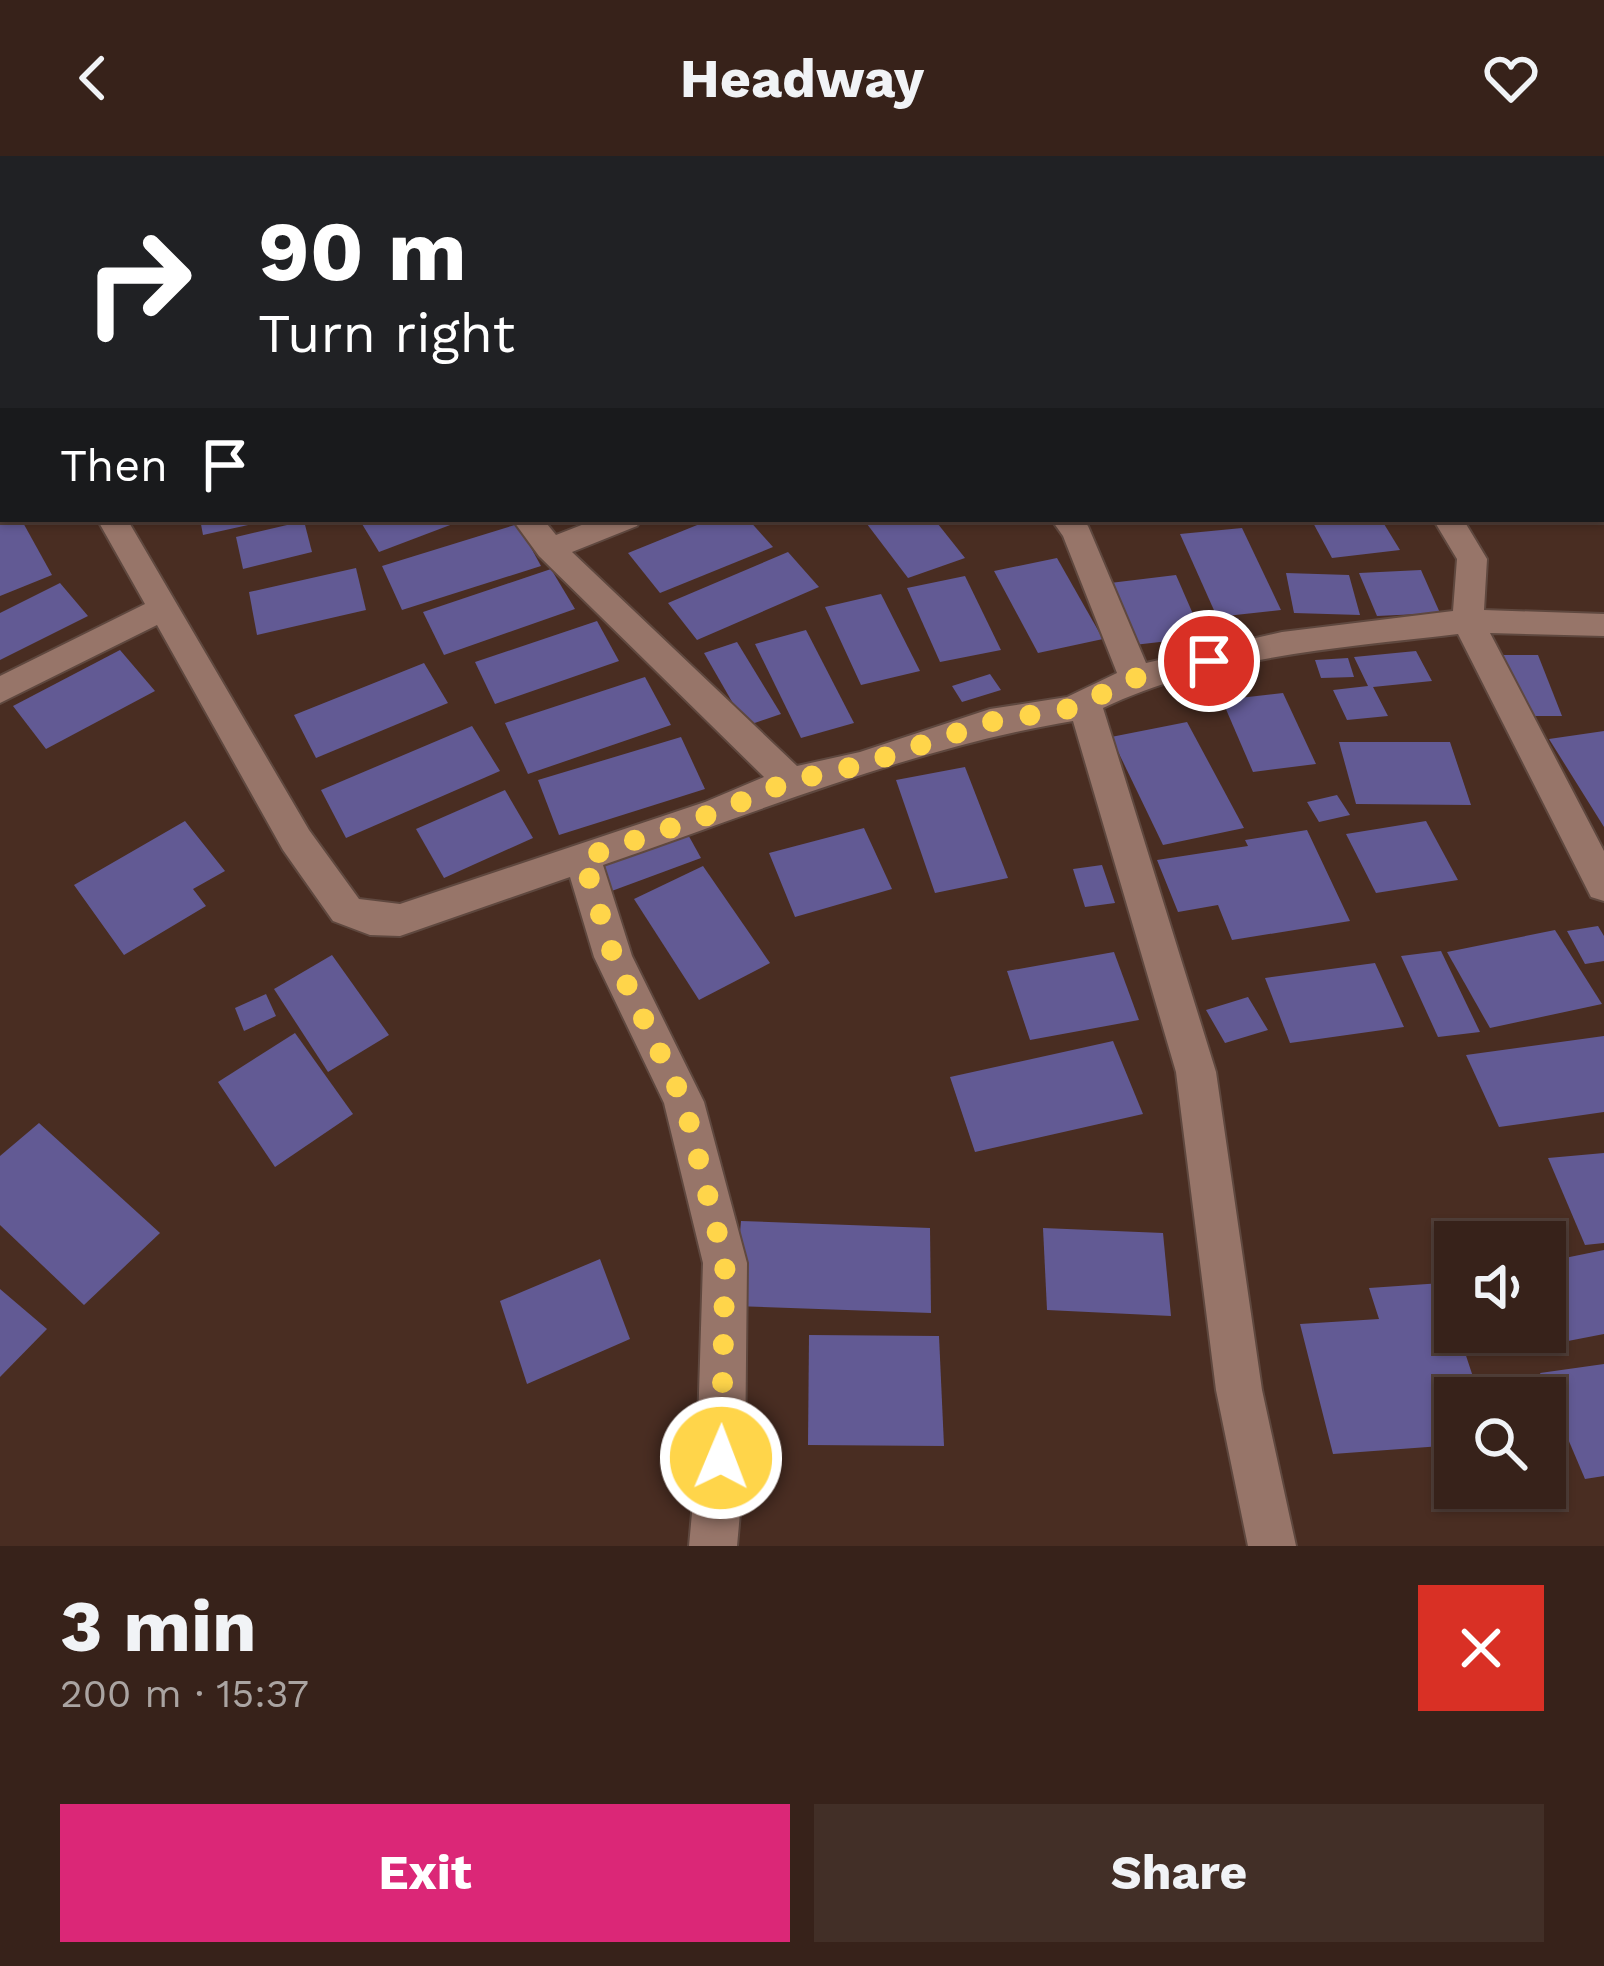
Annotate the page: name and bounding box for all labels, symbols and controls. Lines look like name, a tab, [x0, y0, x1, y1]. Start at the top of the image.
icon: back	[60, 45, 126, 111]
icon: heart	[1478, 45, 1544, 111]
text: Headway	[680, 47, 924, 110]
text: 90 m	[258, 202, 467, 300]
icon: right	[60, 204, 216, 360]
text: Turn right	[258, 302, 515, 365]
icon: arrive	[192, 432, 258, 498]
text: Then	[60, 439, 168, 492]
pin	[1158, 610, 1260, 712]
icon: arrive	[1176, 628, 1242, 694]
map controls	[1434, 1221, 1566, 1509]
button: sound	[1434, 1221, 1566, 1353]
button: search	[1434, 1377, 1566, 1509]
position arrow	[658, 1395, 784, 1521]
text: 3 min	[60, 1584, 257, 1668]
button: close	[1418, 1585, 1544, 1711]
text: 200 m · 15:37	[60, 1671, 309, 1716]
button: Exit	[60, 1804, 790, 1942]
button: Share	[814, 1804, 1544, 1942]

